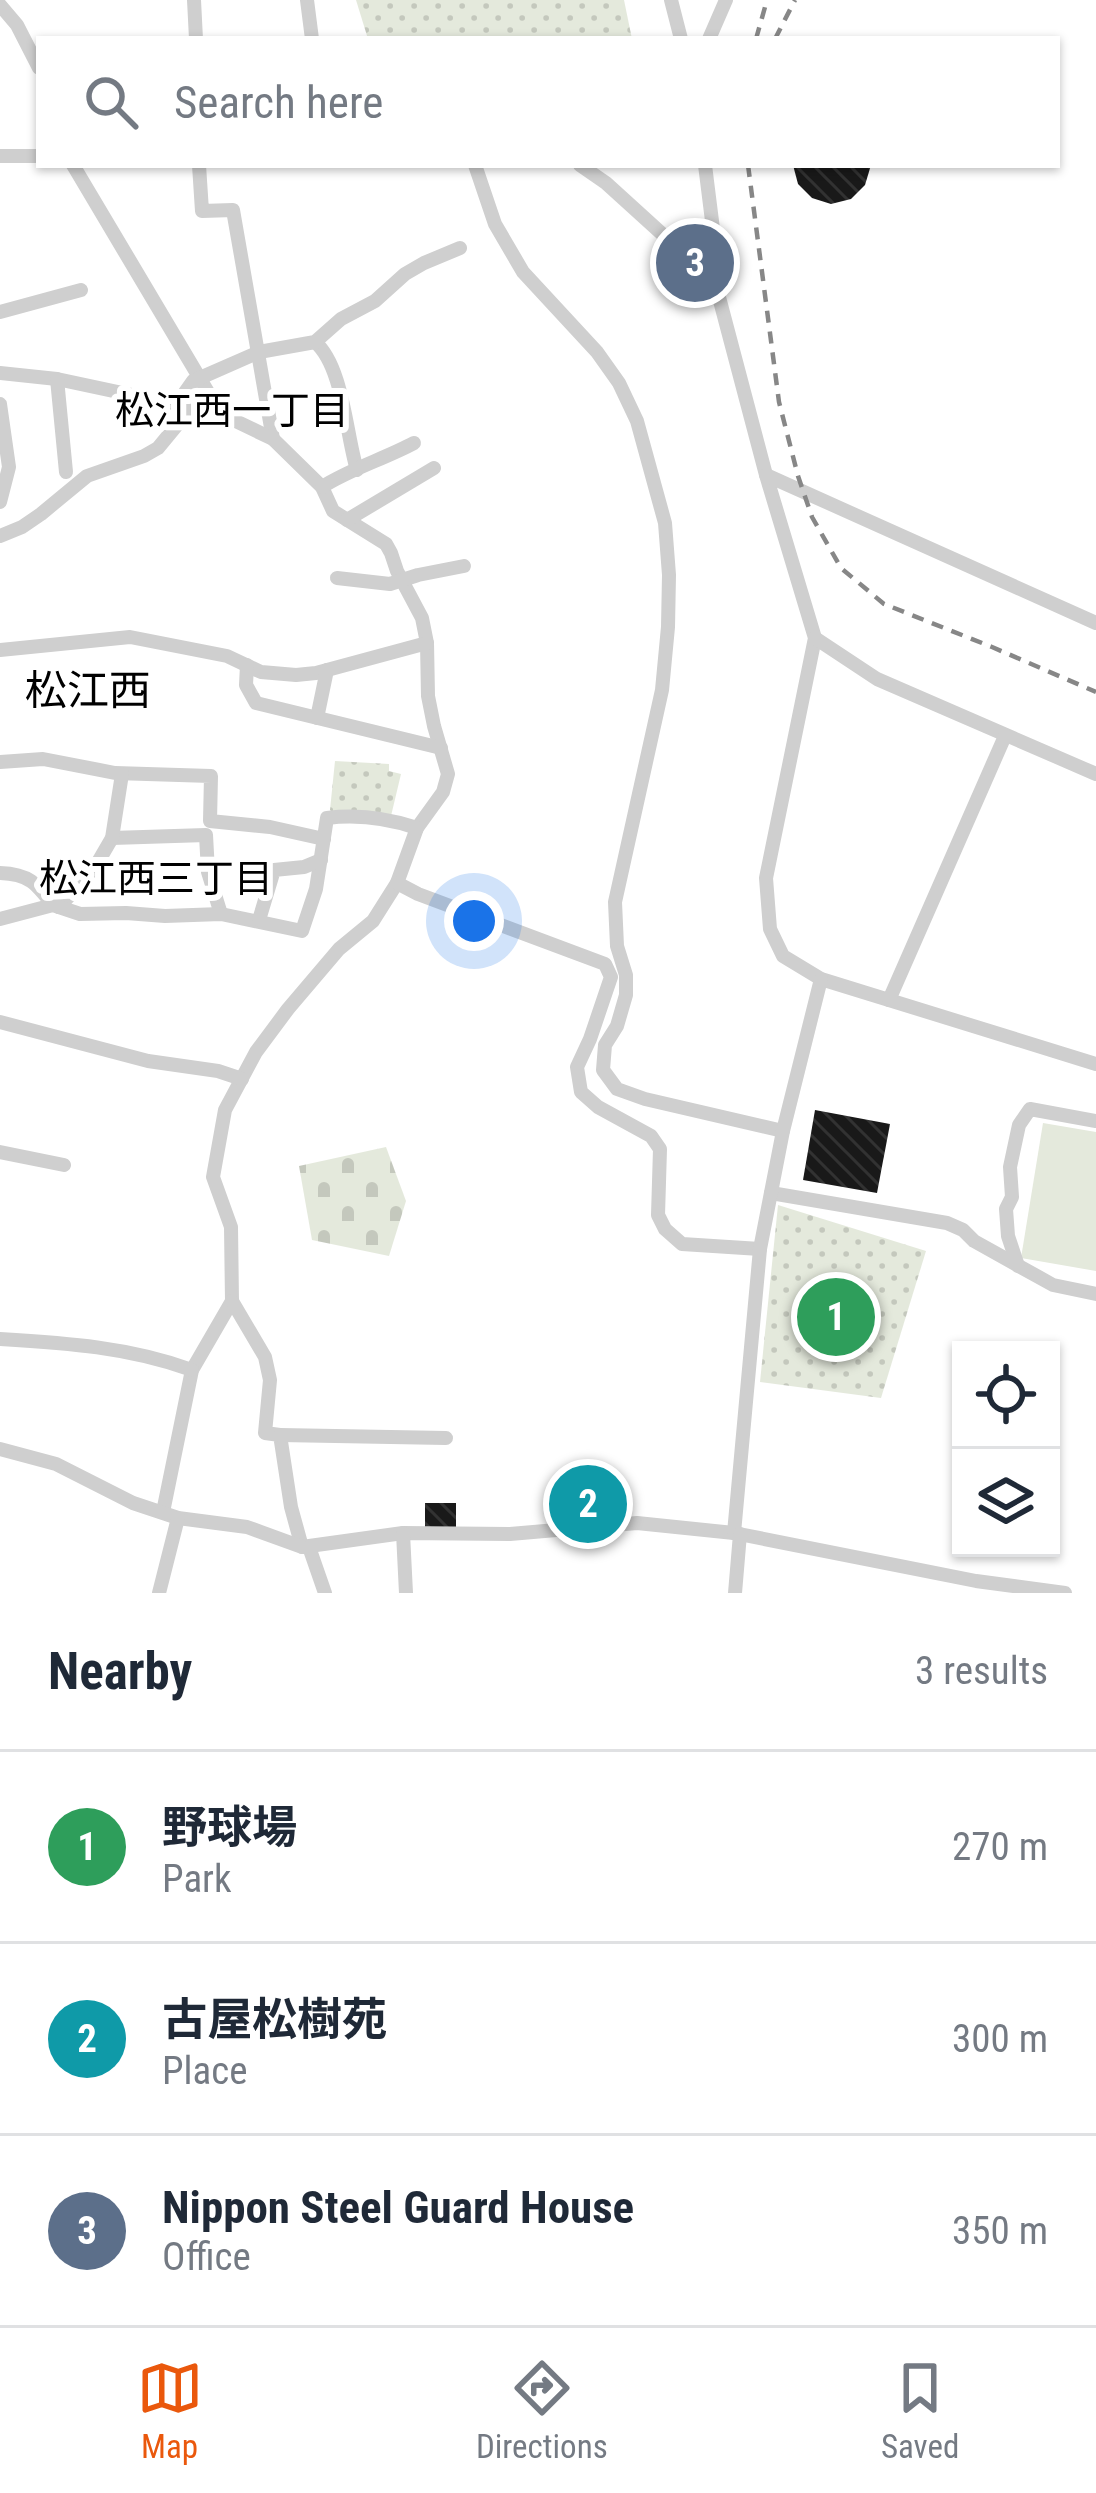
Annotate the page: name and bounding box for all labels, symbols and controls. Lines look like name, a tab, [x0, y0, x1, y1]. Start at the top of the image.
search box	[36, 36, 1060, 168]
icon: search	[78, 69, 144, 135]
text: Search here	[174, 76, 383, 129]
pin: 3	[656, 218, 734, 308]
district label: 松江西一丁目	[115, 388, 349, 434]
district label: 松江西	[25, 666, 151, 715]
district label: 松江西三丁目	[39, 856, 273, 902]
your location	[444, 891, 504, 951]
pin: 1	[797, 1272, 875, 1362]
map controls	[952, 1341, 1060, 1557]
button: locate	[952, 1341, 1060, 1449]
button: layers	[952, 1449, 1060, 1557]
pin: 2	[549, 1459, 627, 1549]
text: Nearby	[48, 1642, 192, 1701]
text: 3 results	[915, 1648, 1048, 1694]
text: 野球場	[162, 1801, 297, 1854]
text: 1	[77, 1824, 97, 1870]
text: 270 m	[952, 1824, 1048, 1870]
text: Park	[162, 1856, 232, 1902]
text: 古屋松樹苑	[162, 1993, 387, 2046]
text: 2	[77, 2016, 97, 2062]
text: 300 m	[952, 2016, 1048, 2062]
text: Place	[162, 2048, 248, 2094]
text: Nippon Steel Guard House	[162, 2181, 634, 2234]
text: 3	[77, 2208, 97, 2254]
text: 350 m	[952, 2208, 1048, 2254]
text: Office	[162, 2234, 251, 2280]
tab: Map	[137, 2355, 203, 2466]
tab: Directions	[476, 2355, 608, 2466]
tab: Saved	[881, 2355, 959, 2466]

